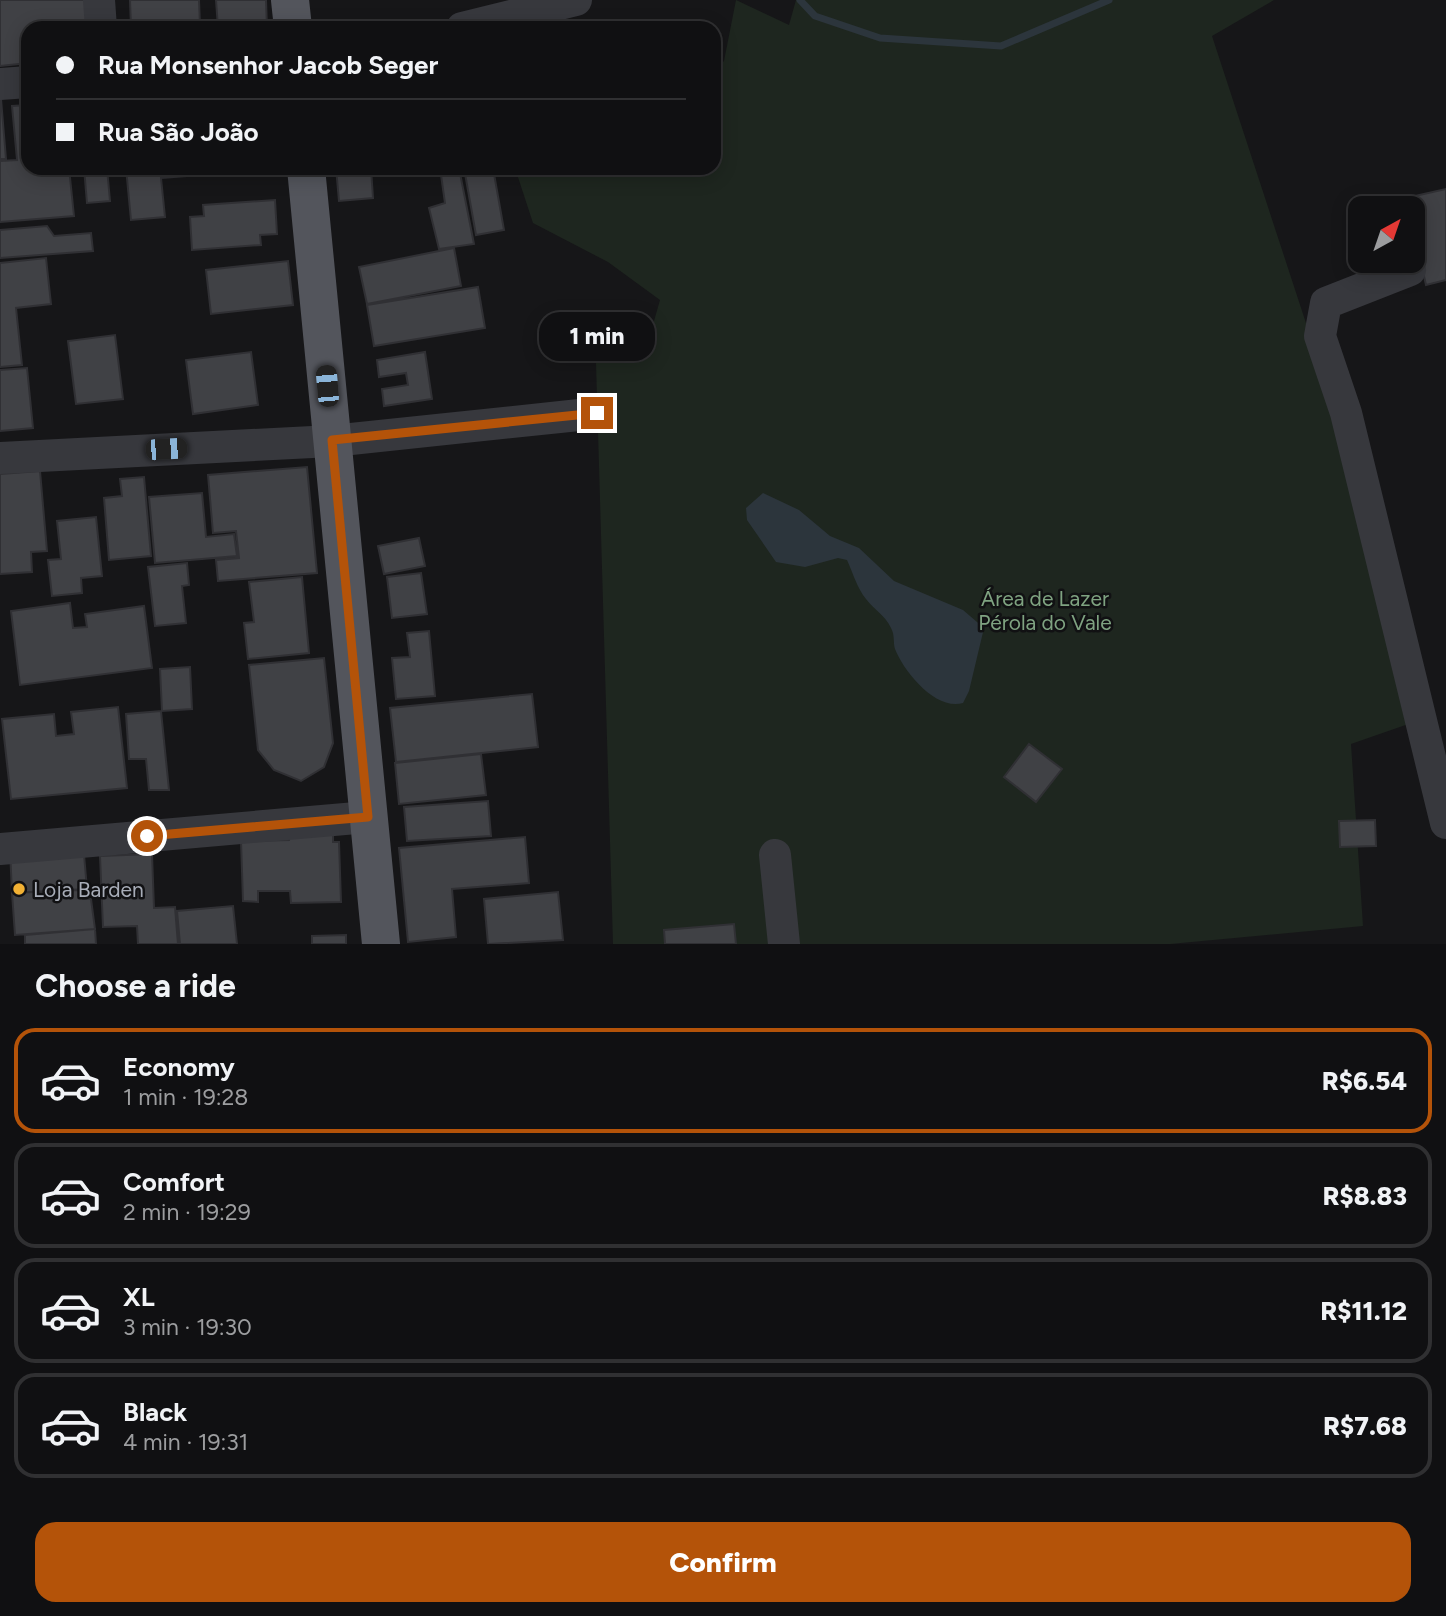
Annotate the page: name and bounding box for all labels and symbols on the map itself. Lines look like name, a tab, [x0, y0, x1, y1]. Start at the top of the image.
north arrow	[1348, 196, 1424, 273]
callout: 1 min	[539, 312, 655, 360]
car	[315, 364, 340, 408]
route end	[581, 397, 613, 429]
car	[145, 437, 188, 461]
park label: Área de Lazer Pérola do Vale	[978, 586, 1112, 635]
route start	[131, 820, 163, 852]
place label: Loja Barden	[33, 877, 144, 902]
marker: Loja Barden	[11, 881, 27, 897]

